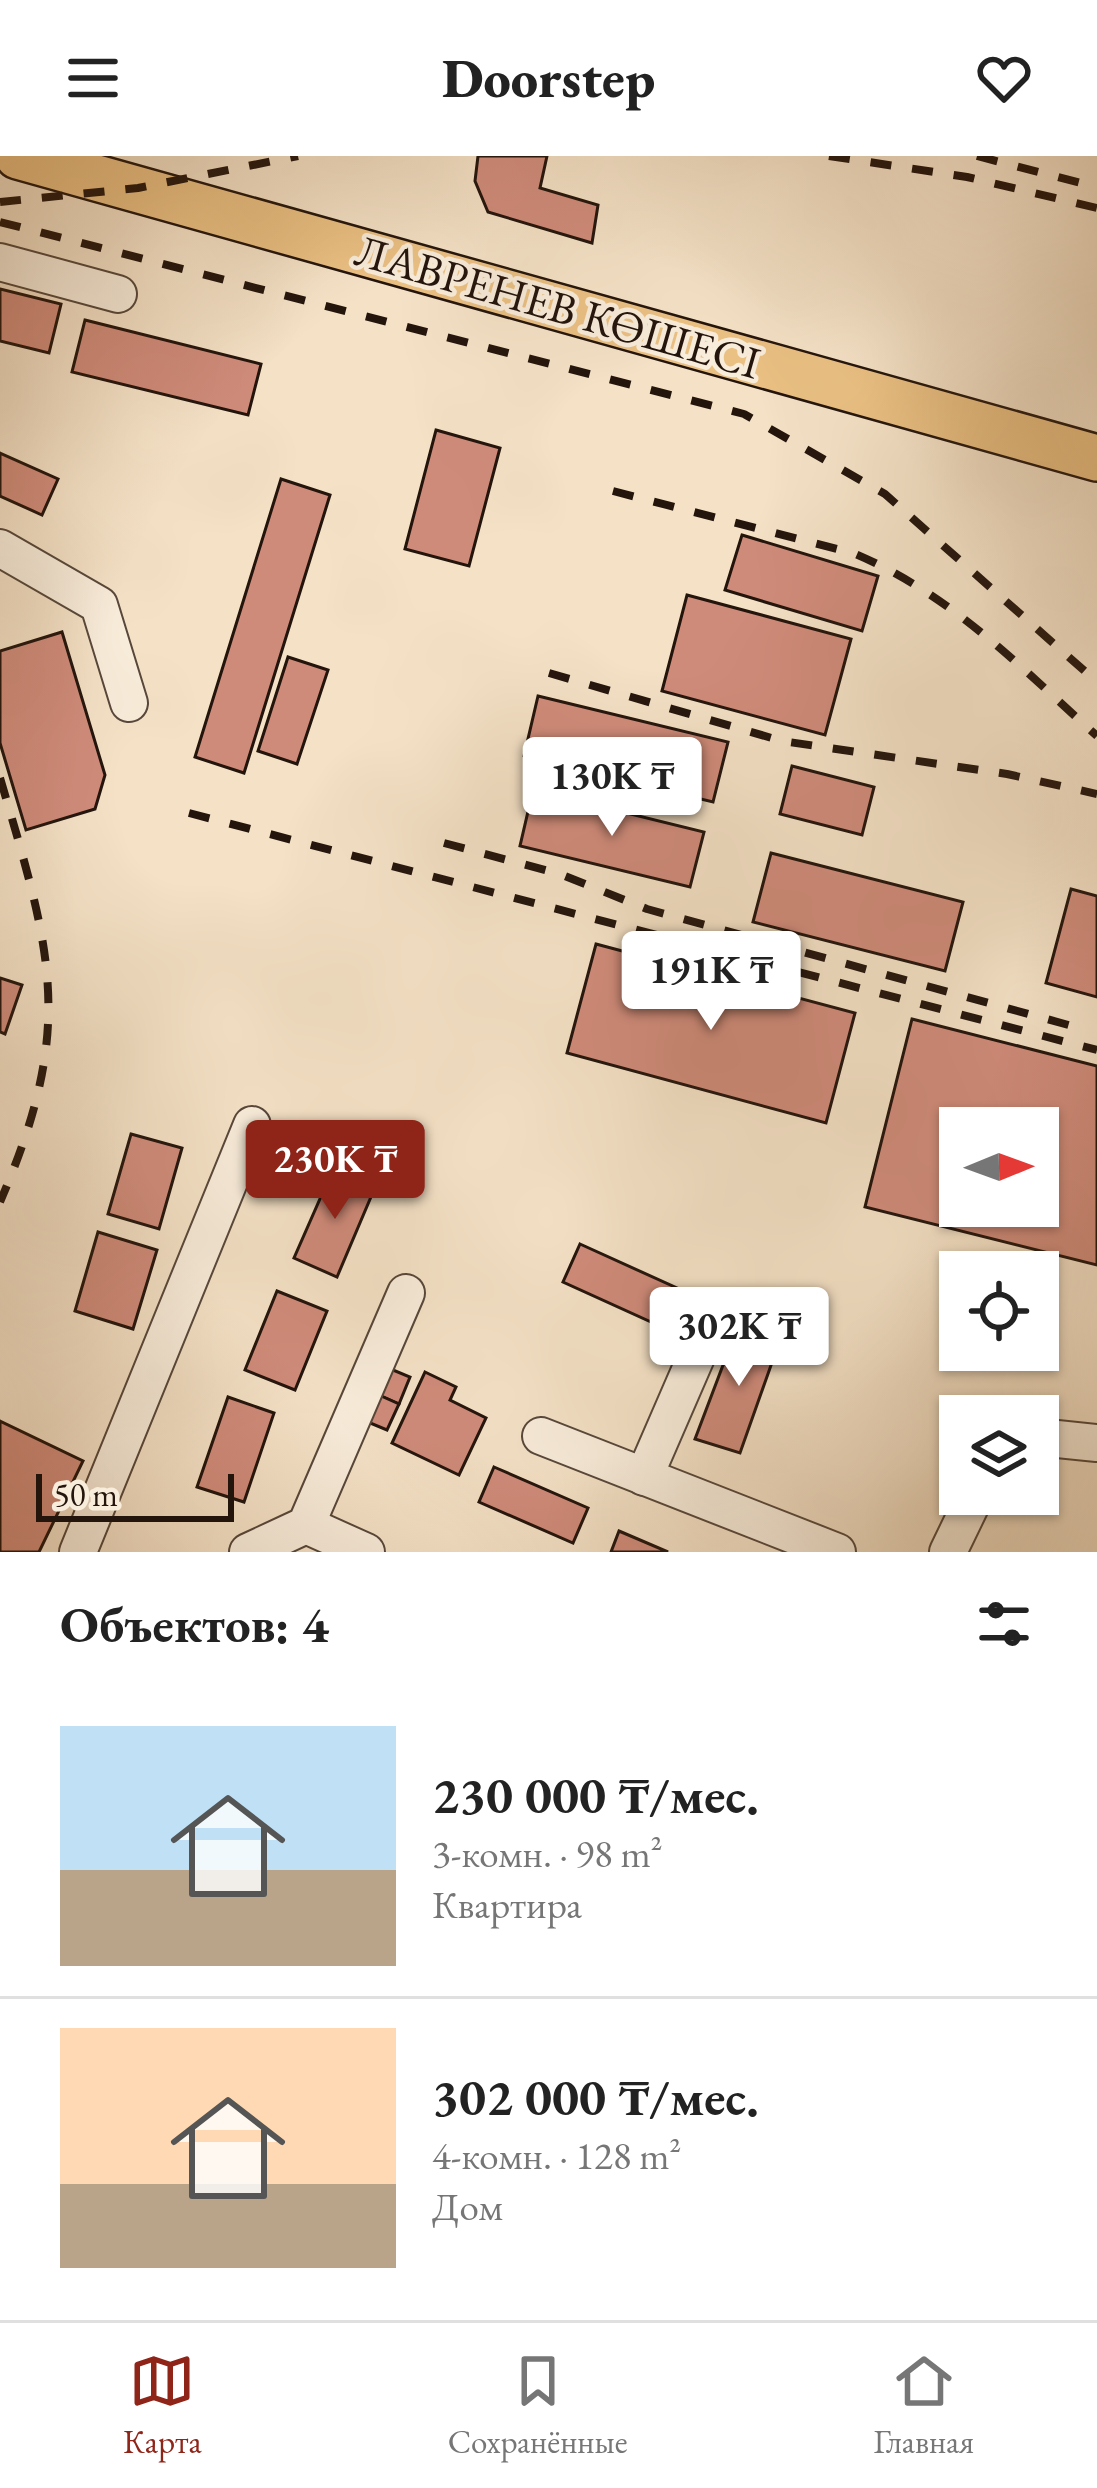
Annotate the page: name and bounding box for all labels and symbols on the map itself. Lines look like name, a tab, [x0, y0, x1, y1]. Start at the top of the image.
street label: ЛАВРЕНЕВ КӨШЕСІ	[349, 220, 767, 392]
pin: 130K ₸	[514, 737, 710, 839]
pin: 191K ₸	[613, 931, 809, 1033]
north arrow	[939, 1107, 1059, 1227]
pin: 230K ₸	[237, 1120, 433, 1222]
pin: 302K ₸	[641, 1287, 837, 1389]
scale bar	[36, 1468, 234, 1521]

